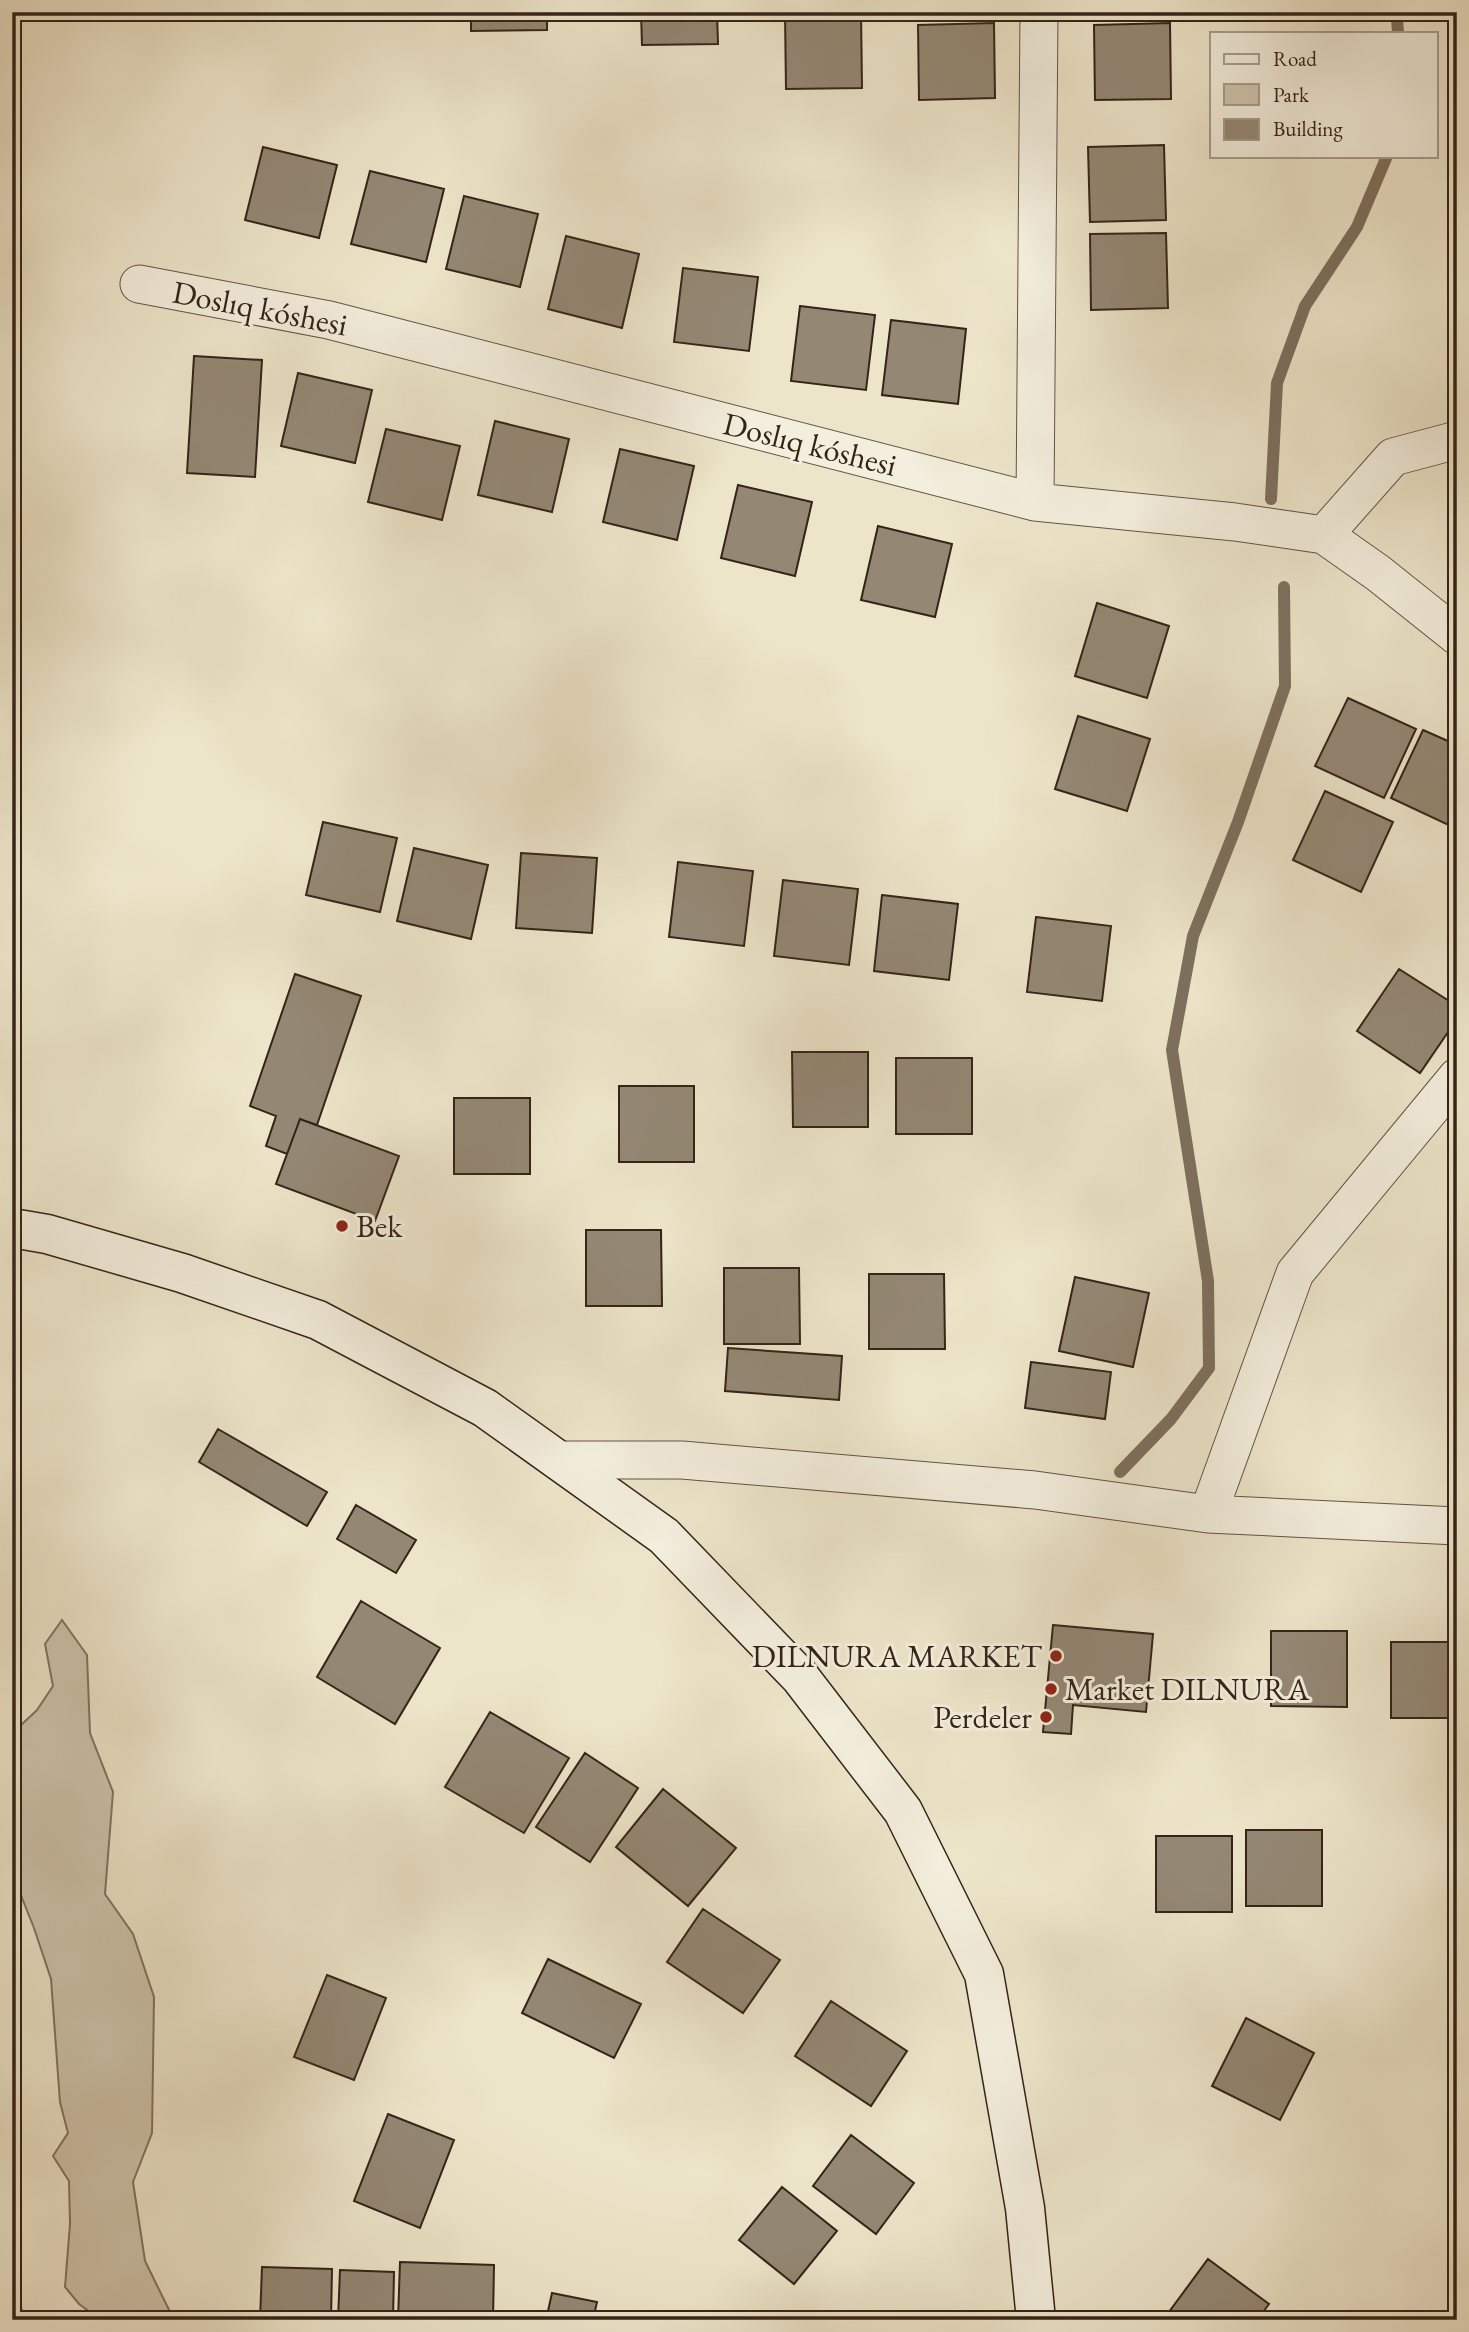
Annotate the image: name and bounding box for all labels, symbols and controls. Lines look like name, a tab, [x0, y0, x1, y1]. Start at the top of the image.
legend	[1210, 32, 1438, 158]
text: Road	[1273, 45, 1317, 72]
text: Park	[1273, 81, 1310, 108]
text: Building	[1273, 115, 1343, 142]
street label: Doslıq kóshesi	[169, 270, 351, 346]
street label: Doslıq kóshesi	[719, 402, 901, 486]
place label: Bek	[356, 1205, 403, 1247]
marker: Bek	[334, 1218, 350, 1234]
place label: DILNURA MARKET	[752, 1635, 1043, 1677]
marker: DILNURA MARKET	[1048, 1648, 1064, 1664]
place label: Market DILNURA	[1065, 1668, 1310, 1710]
marker: Market DILNURA	[1043, 1681, 1059, 1697]
place label: Perdeler	[933, 1696, 1032, 1738]
marker: Perdeler	[1038, 1709, 1054, 1725]

